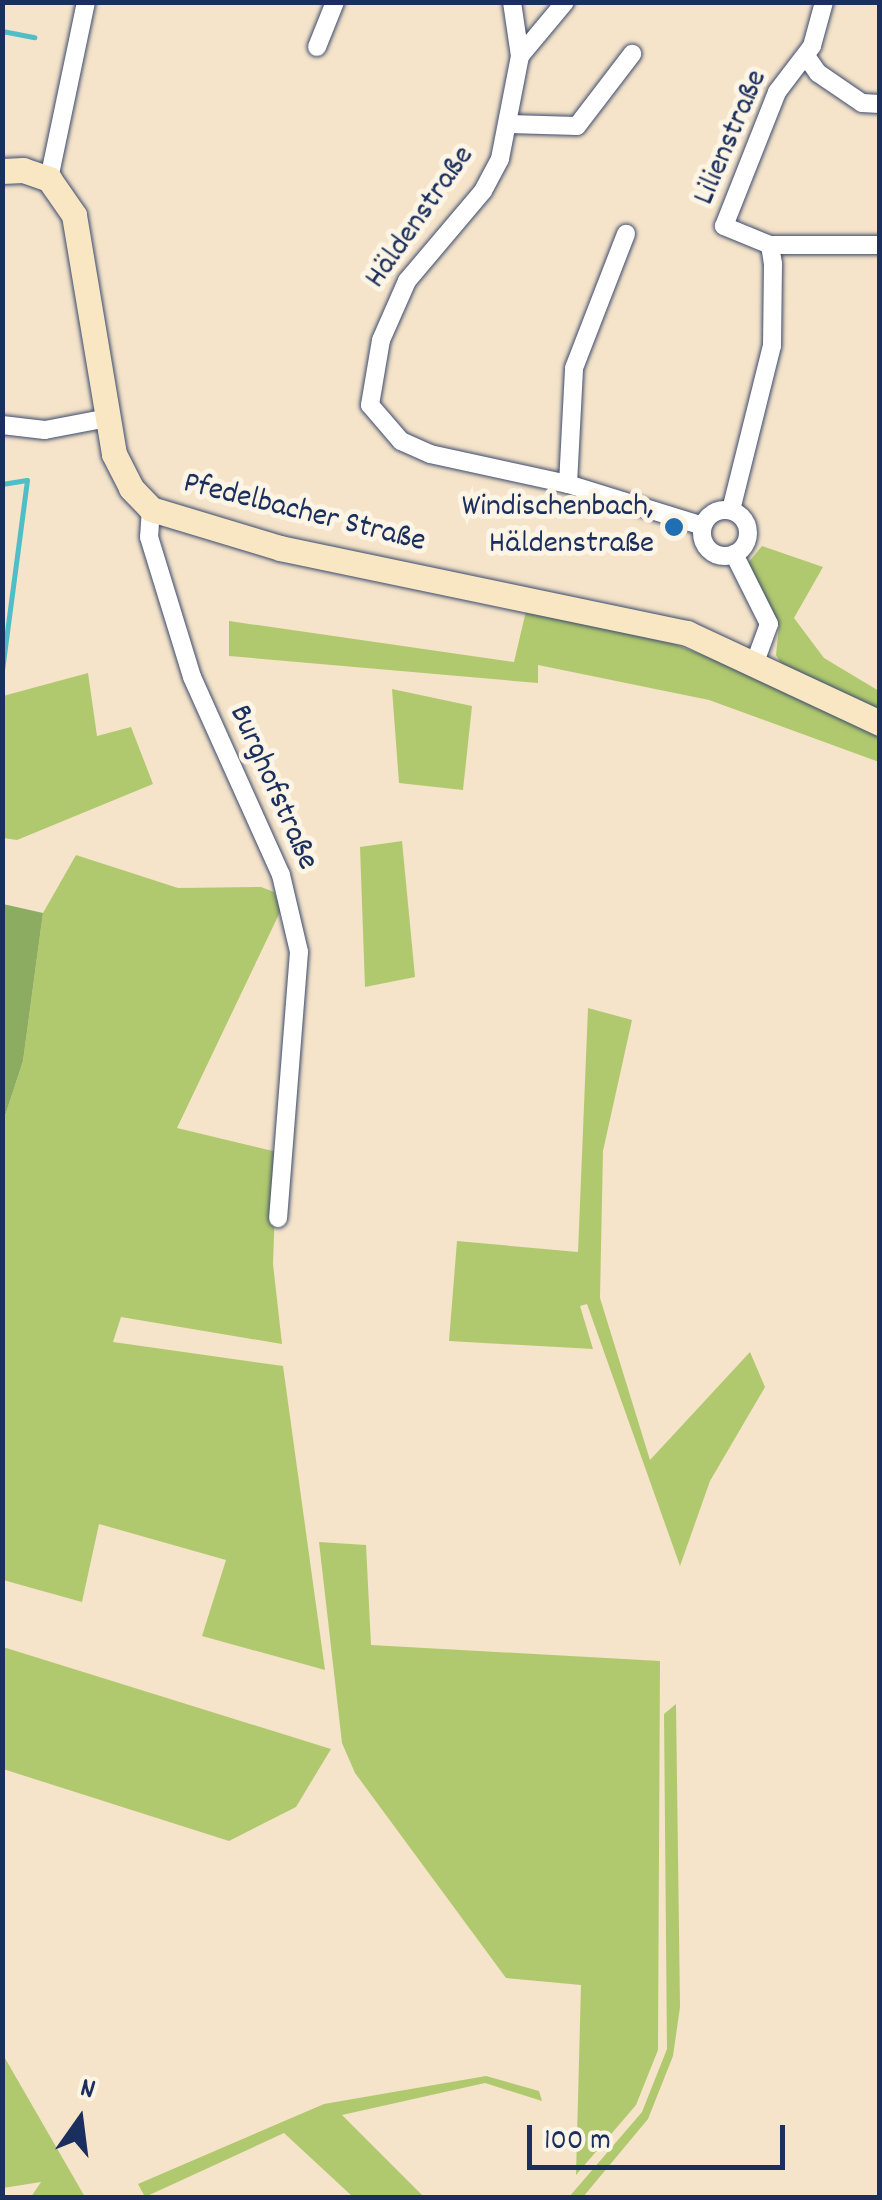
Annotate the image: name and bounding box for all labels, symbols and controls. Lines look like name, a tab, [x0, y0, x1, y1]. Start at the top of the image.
street label: Lilienstraße	[686, 65, 778, 211]
street label: Häldenstraße	[358, 139, 484, 297]
street label: Pfedelbacher Straße	[179, 465, 429, 563]
place label: Windischenbach, Häldenstraße	[462, 490, 654, 565]
marker: Windischenbach, Häldenstraße	[663, 516, 685, 538]
street label: Burghofstraße	[219, 700, 325, 876]
north arrow	[30, 2070, 130, 2170]
text: N	[76, 2070, 99, 2112]
scale bar	[532, 2105, 790, 2167]
text: 100 m	[544, 2121, 611, 2164]

